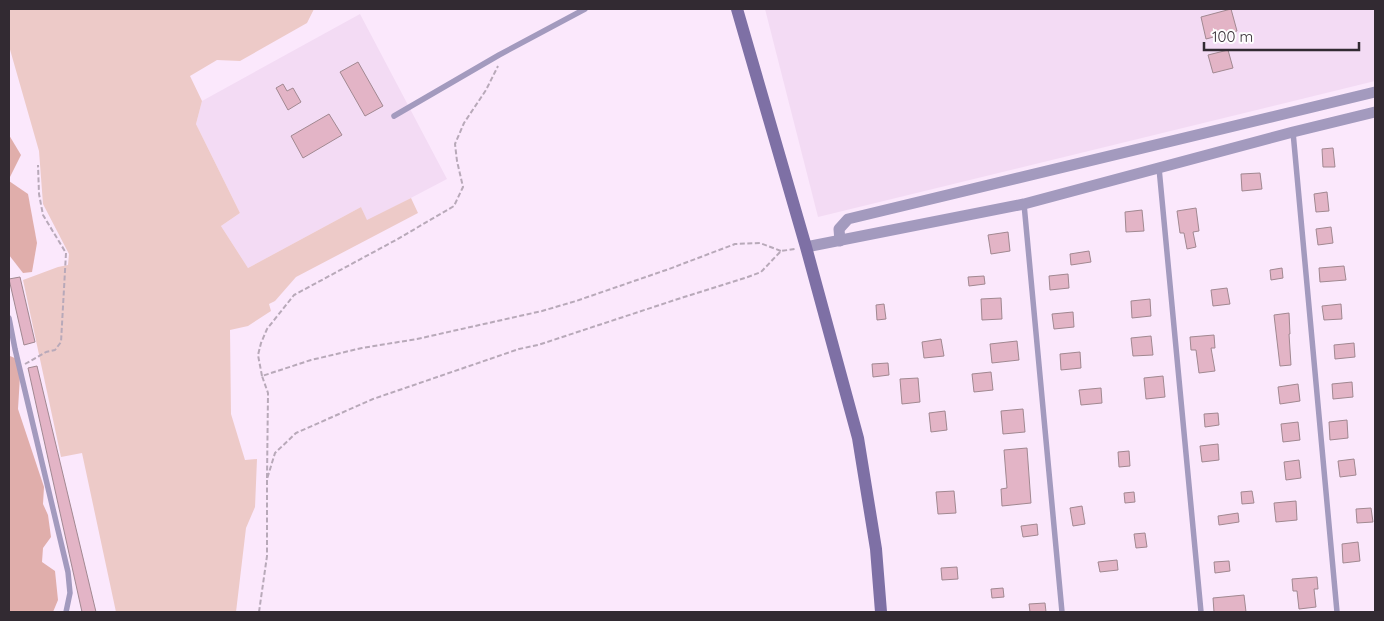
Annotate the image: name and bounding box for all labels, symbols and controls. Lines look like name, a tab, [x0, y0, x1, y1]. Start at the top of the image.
scale bar	[1204, 20, 1359, 52]
text: 100 m	[1212, 27, 1253, 46]

